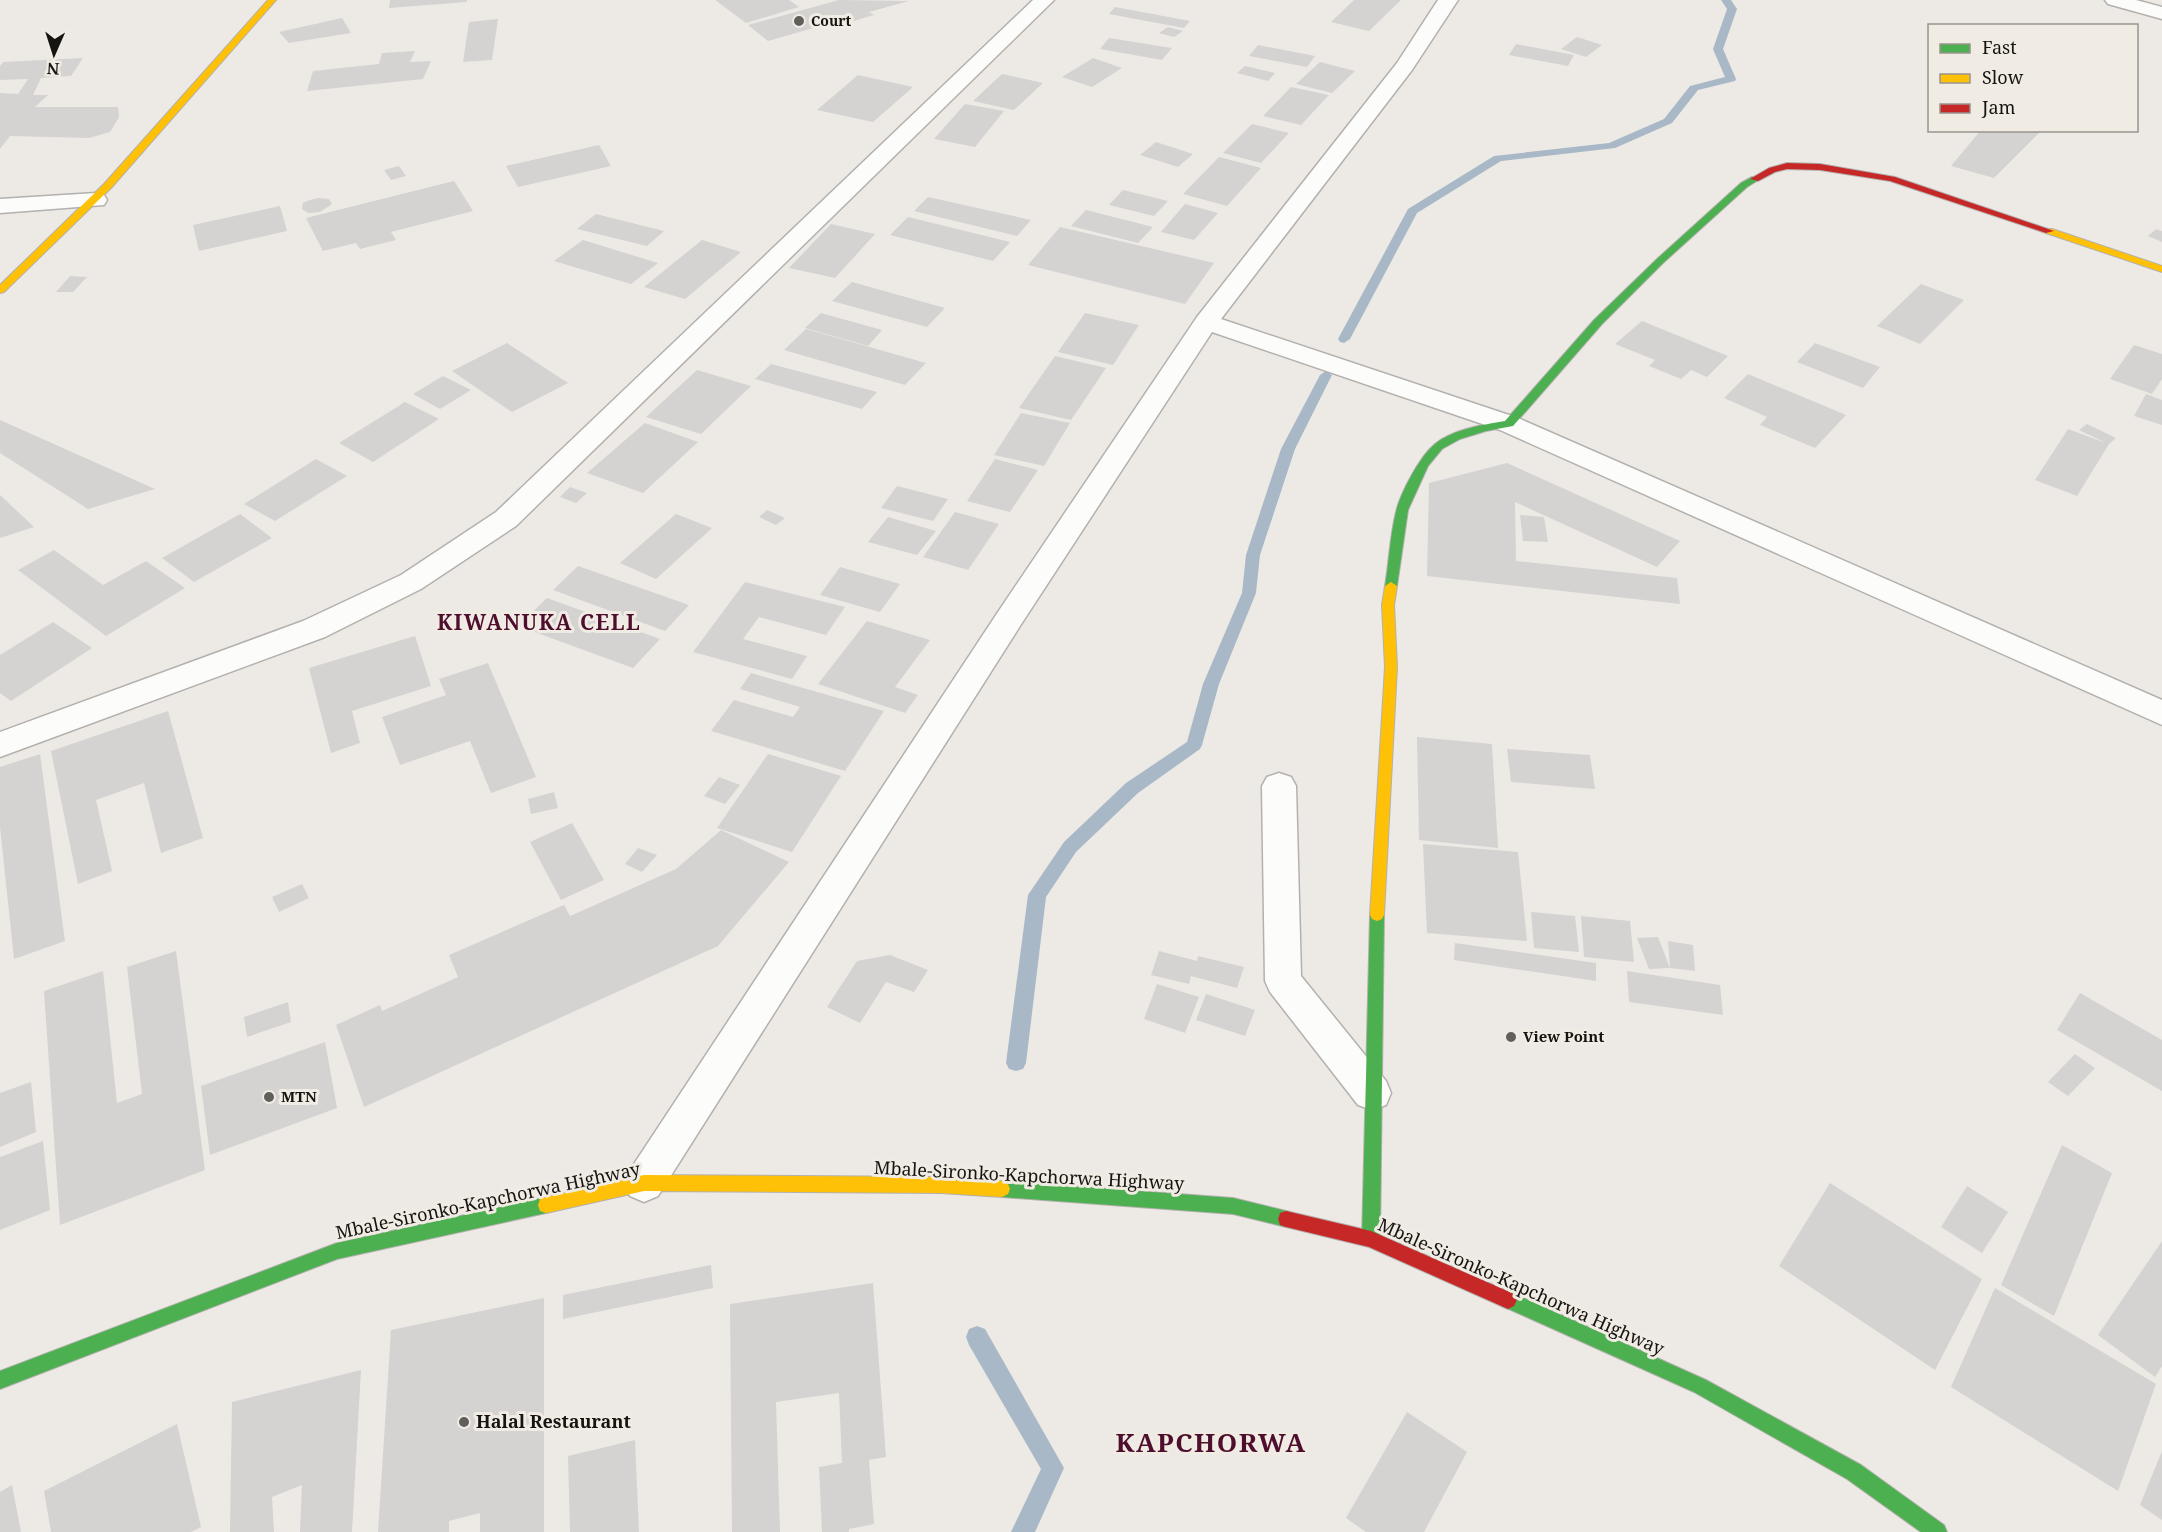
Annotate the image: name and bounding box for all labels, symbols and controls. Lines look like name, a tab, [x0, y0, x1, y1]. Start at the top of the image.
place label: Court	[811, 11, 852, 30]
marker: Court	[792, 14, 806, 28]
north arrow	[24, 24, 84, 84]
legend	[1928, 24, 2138, 132]
text: Fast	[1982, 35, 2017, 59]
text: N	[46, 58, 60, 80]
text: Slow	[1982, 65, 2024, 89]
text: Jam	[1981, 95, 2016, 119]
district label: KIWANUKA CELL	[437, 608, 641, 636]
place label: View Point	[1523, 1026, 1604, 1046]
marker: View Point	[1504, 1030, 1518, 1044]
place label: MTN	[281, 1086, 317, 1106]
marker: MTN	[262, 1090, 276, 1104]
street label: Mbale-Sironko-Kapchorwa Highway	[873, 1155, 1186, 1195]
street label: Mbale-Sironko-Kapchorwa Highway	[333, 1156, 643, 1244]
street label: Mbale-Sironko-Kapchorwa Highway	[1375, 1212, 1669, 1361]
place label: Halal Restaurant	[476, 1409, 631, 1433]
marker: Halal Restaurant	[457, 1415, 471, 1429]
district label: KAPCHORWA	[1115, 1424, 1307, 1460]

